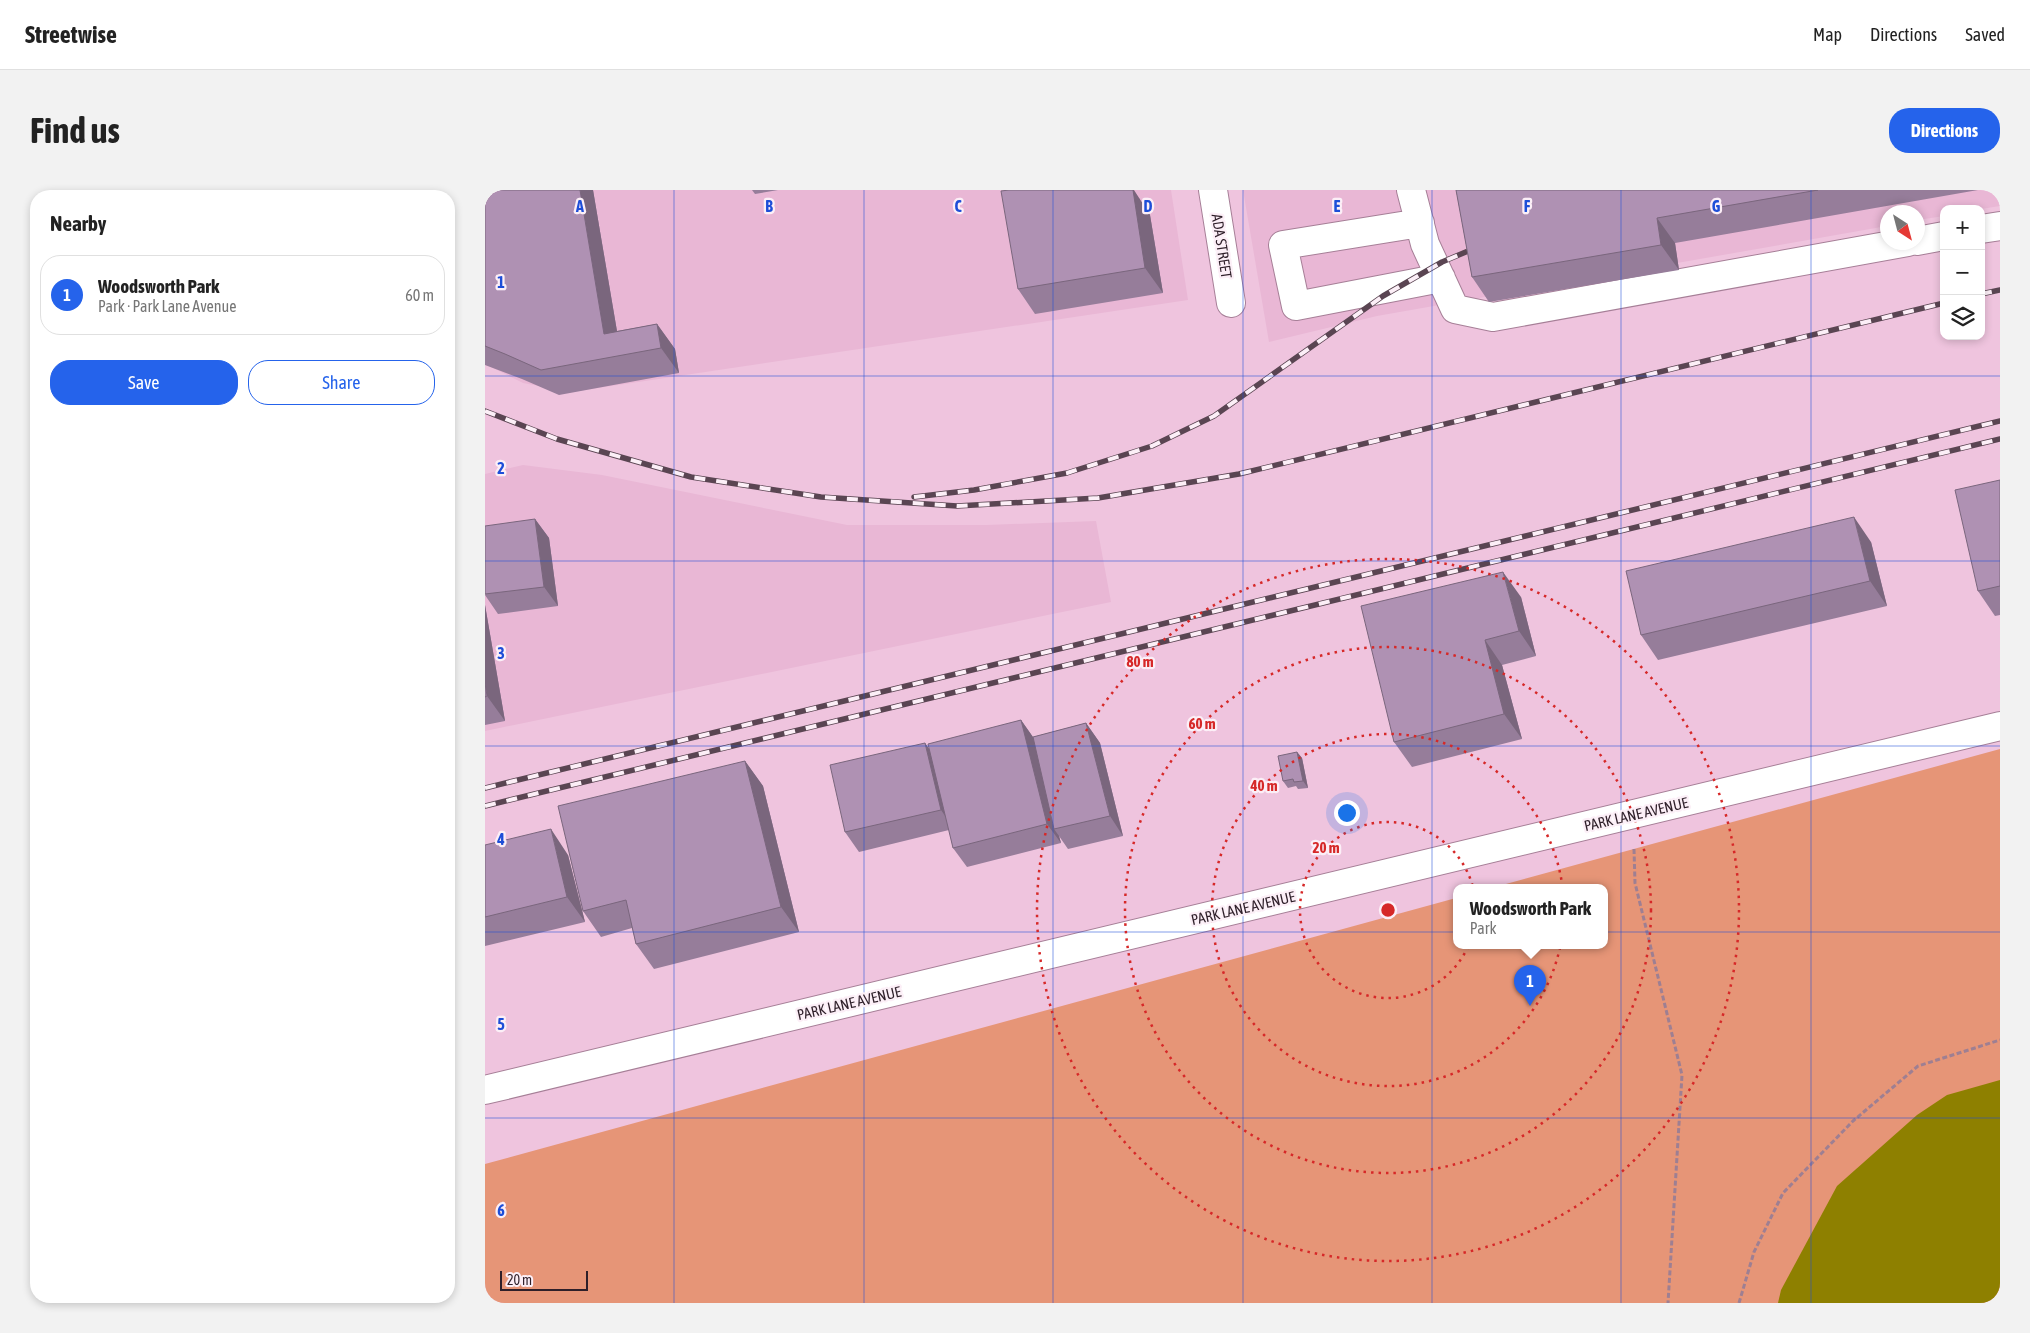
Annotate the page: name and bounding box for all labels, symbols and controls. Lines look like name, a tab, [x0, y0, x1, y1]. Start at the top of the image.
text: Streetwise	[25, 21, 117, 48]
text: Map	[1813, 24, 1842, 45]
text: Directions	[1870, 24, 1937, 45]
text: Saved	[1965, 24, 2005, 45]
button: Directions	[1889, 108, 2000, 153]
text: Find us	[30, 110, 120, 150]
text: A	[575, 197, 584, 215]
text: B	[765, 197, 773, 215]
text: C	[954, 197, 962, 215]
text: D	[1144, 197, 1153, 215]
text: E	[1334, 197, 1341, 215]
text: F	[1524, 197, 1531, 215]
text: G	[1712, 197, 1721, 215]
north arrow	[1880, 205, 1925, 250]
map controls	[1940, 205, 1985, 340]
button: +	[1940, 205, 1985, 250]
text: Nearby	[50, 211, 106, 235]
street label: ADA STREET	[1209, 213, 1236, 280]
button: −	[1940, 250, 1985, 295]
text: 1	[497, 273, 505, 291]
text: Woodsworth Park	[98, 275, 219, 297]
text: 1	[63, 286, 71, 304]
text: 60 m	[405, 286, 434, 304]
button: layers	[1940, 295, 1985, 340]
text: Park · Park Lane Avenue	[98, 297, 237, 315]
button: Save	[50, 360, 238, 405]
button: Share	[248, 360, 435, 405]
text: 2	[497, 459, 505, 477]
text: 3	[497, 644, 505, 662]
text: 80 m	[1127, 653, 1154, 670]
text: 60 m	[1189, 715, 1216, 732]
text: 40 m	[1250, 777, 1278, 794]
street label: PARK LANE AVENUE	[1582, 794, 1690, 834]
your location	[1334, 800, 1360, 826]
text: 4	[496, 830, 505, 848]
text: 20 m	[1313, 839, 1340, 856]
popup	[1453, 884, 1608, 949]
street label: PARK LANE AVENUE	[1189, 888, 1297, 928]
text: Woodsworth Park	[1470, 897, 1591, 919]
centre of rings	[1379, 901, 1397, 919]
text: Park	[1470, 919, 1497, 937]
pin: 1	[1514, 965, 1546, 1006]
street label: PARK LANE AVENUE	[795, 983, 903, 1023]
text: 5	[497, 1015, 505, 1033]
text: 6	[497, 1201, 505, 1219]
scale bar	[500, 1268, 587, 1291]
text: 20 m	[507, 1272, 532, 1288]

